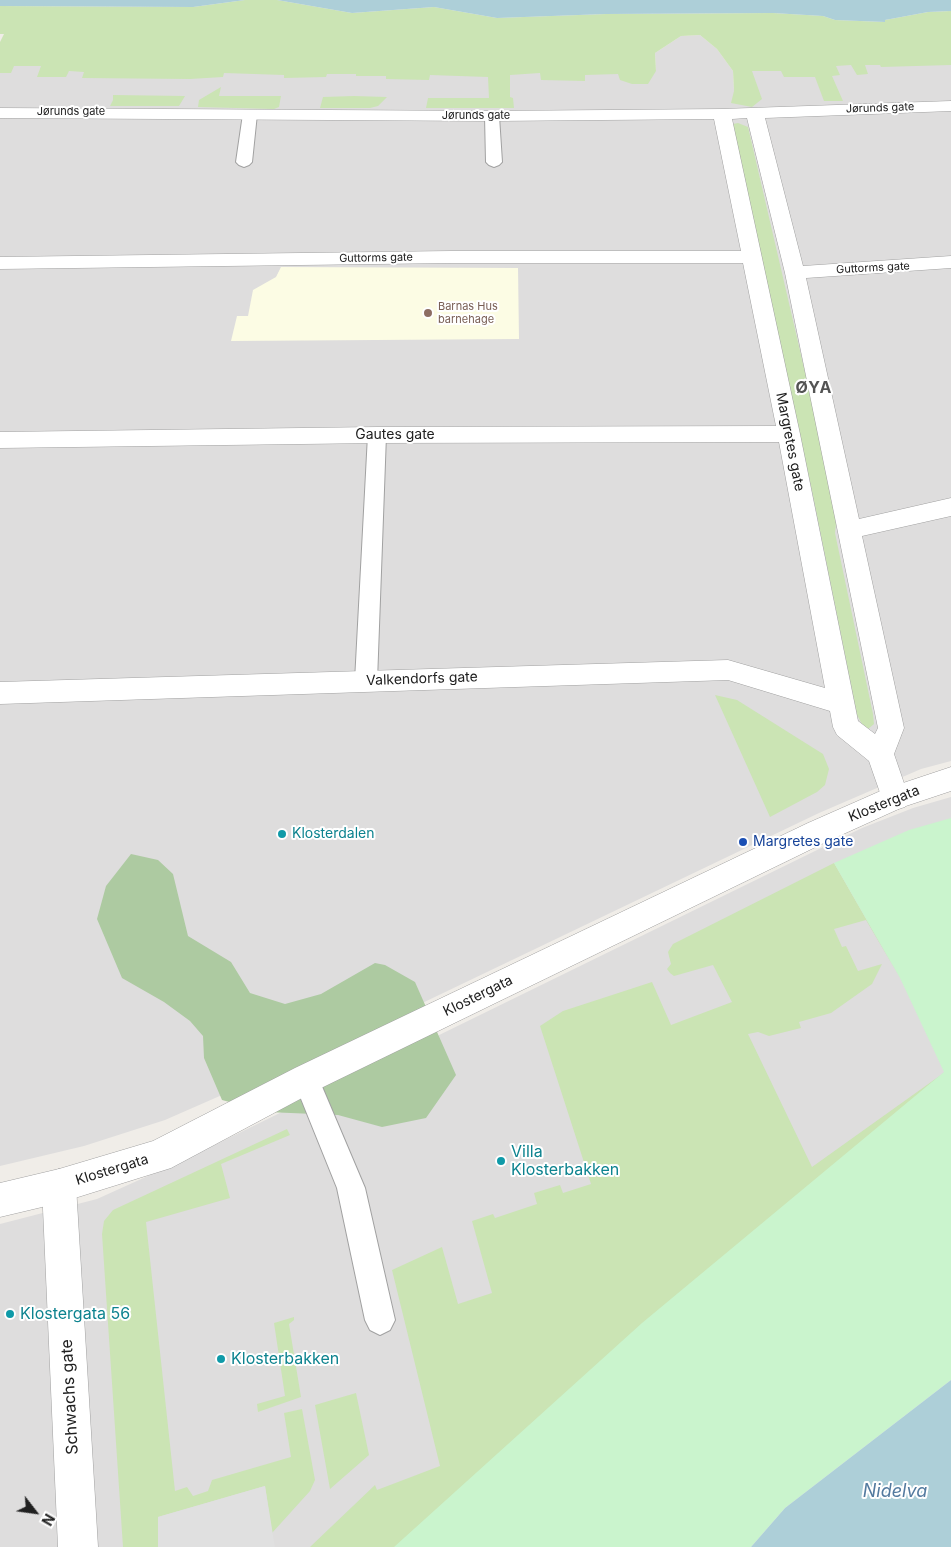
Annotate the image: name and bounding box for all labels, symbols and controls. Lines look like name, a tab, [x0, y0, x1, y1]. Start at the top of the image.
street label: Jørunds gate	[846, 100, 914, 116]
street label: Jørunds gate	[37, 105, 105, 119]
street label: Jørunds gate	[442, 109, 510, 123]
street label: Guttorms gate	[339, 251, 413, 265]
street label: Guttorms gate	[836, 259, 910, 277]
place label: Barnas Hus barnehage	[438, 300, 498, 326]
marker: Barnas Hus barnehage	[422, 307, 434, 319]
district label: ØYA	[795, 378, 833, 398]
street label: Margretes gate	[772, 391, 808, 493]
street label: Gautes gate	[355, 427, 435, 443]
street label: Valkendorfs gate	[366, 669, 478, 689]
street label: Klostergata	[846, 782, 922, 826]
place label: Klosterdalen	[292, 826, 374, 842]
marker: Klosterdalen	[276, 828, 288, 840]
place label: Margretes gate	[753, 834, 853, 850]
marker: Margretes gate	[737, 836, 749, 848]
street label: Klostergata	[441, 972, 515, 1020]
place label: Villa Klosterbakken	[511, 1142, 619, 1180]
street label: Klostergata	[74, 1151, 150, 1189]
marker: Villa Klosterbakken	[495, 1155, 507, 1167]
place label: Klostergata 56	[20, 1304, 130, 1324]
marker: Klostergata 56	[4, 1308, 16, 1320]
street label: Schwachs gate	[57, 1339, 83, 1455]
place label: Klosterbakken	[231, 1349, 339, 1369]
marker: Klosterbakken	[215, 1353, 227, 1365]
water label: Nidelva	[863, 1481, 927, 1503]
north arrow	[10, 1487, 60, 1537]
text: N	[38, 1511, 58, 1529]

